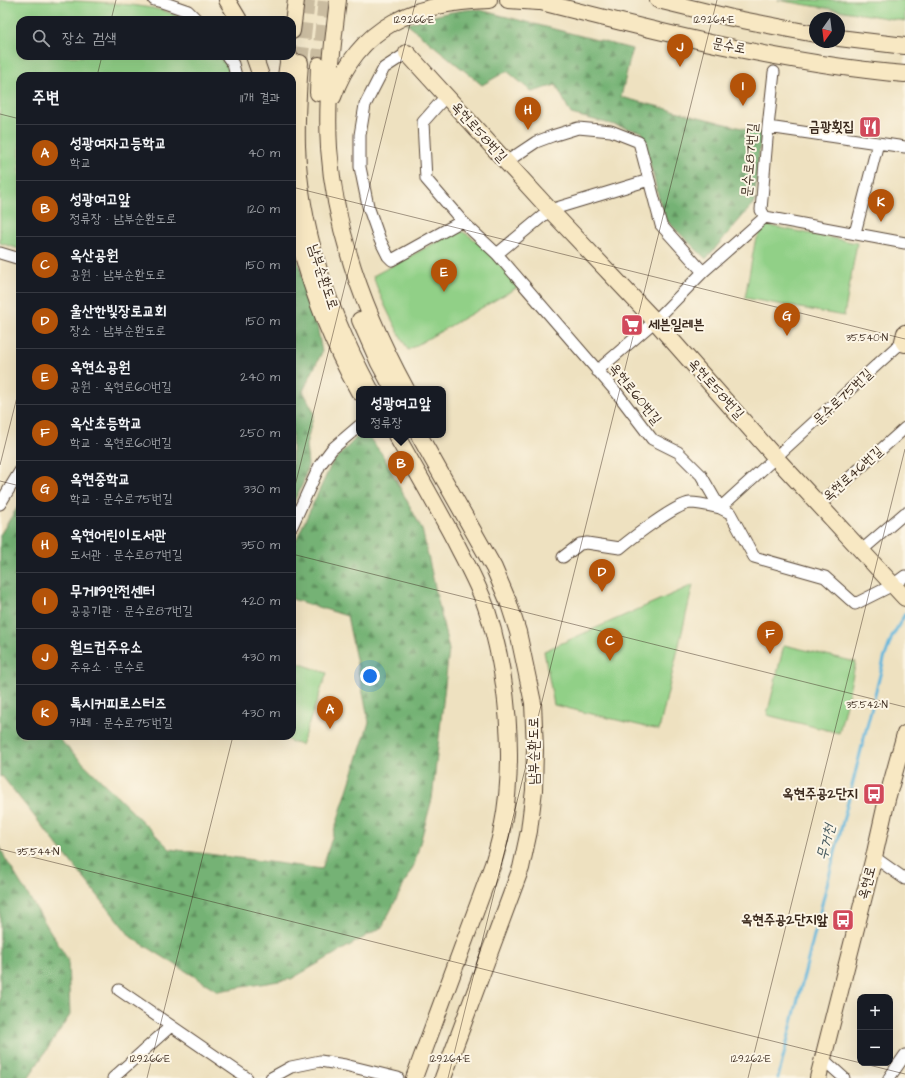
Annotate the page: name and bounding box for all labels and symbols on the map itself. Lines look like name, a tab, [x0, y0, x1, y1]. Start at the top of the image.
north arrow	[809, 12, 845, 48]
text: 129.266°E	[394, 13, 434, 27]
text: 129.264°E	[693, 13, 735, 27]
street label: 문수로	[711, 33, 747, 59]
pin: J	[667, 34, 693, 67]
pin: I	[730, 73, 756, 106]
street label: 옥현로58번길	[446, 97, 512, 167]
pin: H	[515, 97, 541, 130]
restaurant icon: 금광횟집	[857, 114, 883, 140]
place label: 금광횟집	[809, 117, 854, 137]
street label: 문수로87번길	[737, 122, 763, 198]
pin: K	[868, 189, 894, 222]
street label: 남부순환도로	[303, 242, 343, 312]
pin: E	[431, 259, 457, 292]
pin: G	[774, 303, 800, 336]
supermarket icon: 세븐일레븐	[619, 312, 645, 338]
place label: 세븐일레븐	[648, 315, 705, 335]
text: 35.540°N	[846, 331, 888, 345]
street label: 옥현로58번길	[683, 354, 749, 424]
street label: 옥현로60번길	[604, 359, 666, 430]
street label: 문수로75번길	[809, 364, 878, 430]
street label: 옥현로46번길	[819, 441, 888, 506]
pin: B	[388, 451, 414, 484]
pin: D	[589, 559, 615, 592]
pin: F	[757, 621, 783, 654]
pin: C	[597, 628, 623, 661]
your location	[360, 666, 380, 686]
pin: A	[317, 696, 343, 729]
text: 35.542°N	[846, 698, 888, 712]
street label: 남부순환도로	[524, 717, 544, 785]
bus stop icon: 옥현주공2단지	[861, 781, 887, 807]
place label: 옥현주공2단지	[782, 784, 858, 804]
water label: 무거천	[811, 820, 841, 862]
text: 35.544°N	[17, 845, 59, 859]
street label: 옥현로	[853, 864, 881, 902]
bus stop icon: 옥현주공2단지앞	[830, 907, 856, 933]
place label: 옥현주공2단지앞	[741, 910, 829, 930]
text: 129.266°E	[130, 1052, 170, 1066]
text: 129.264°E	[429, 1052, 471, 1066]
text: 129.262°E	[731, 1052, 771, 1066]

